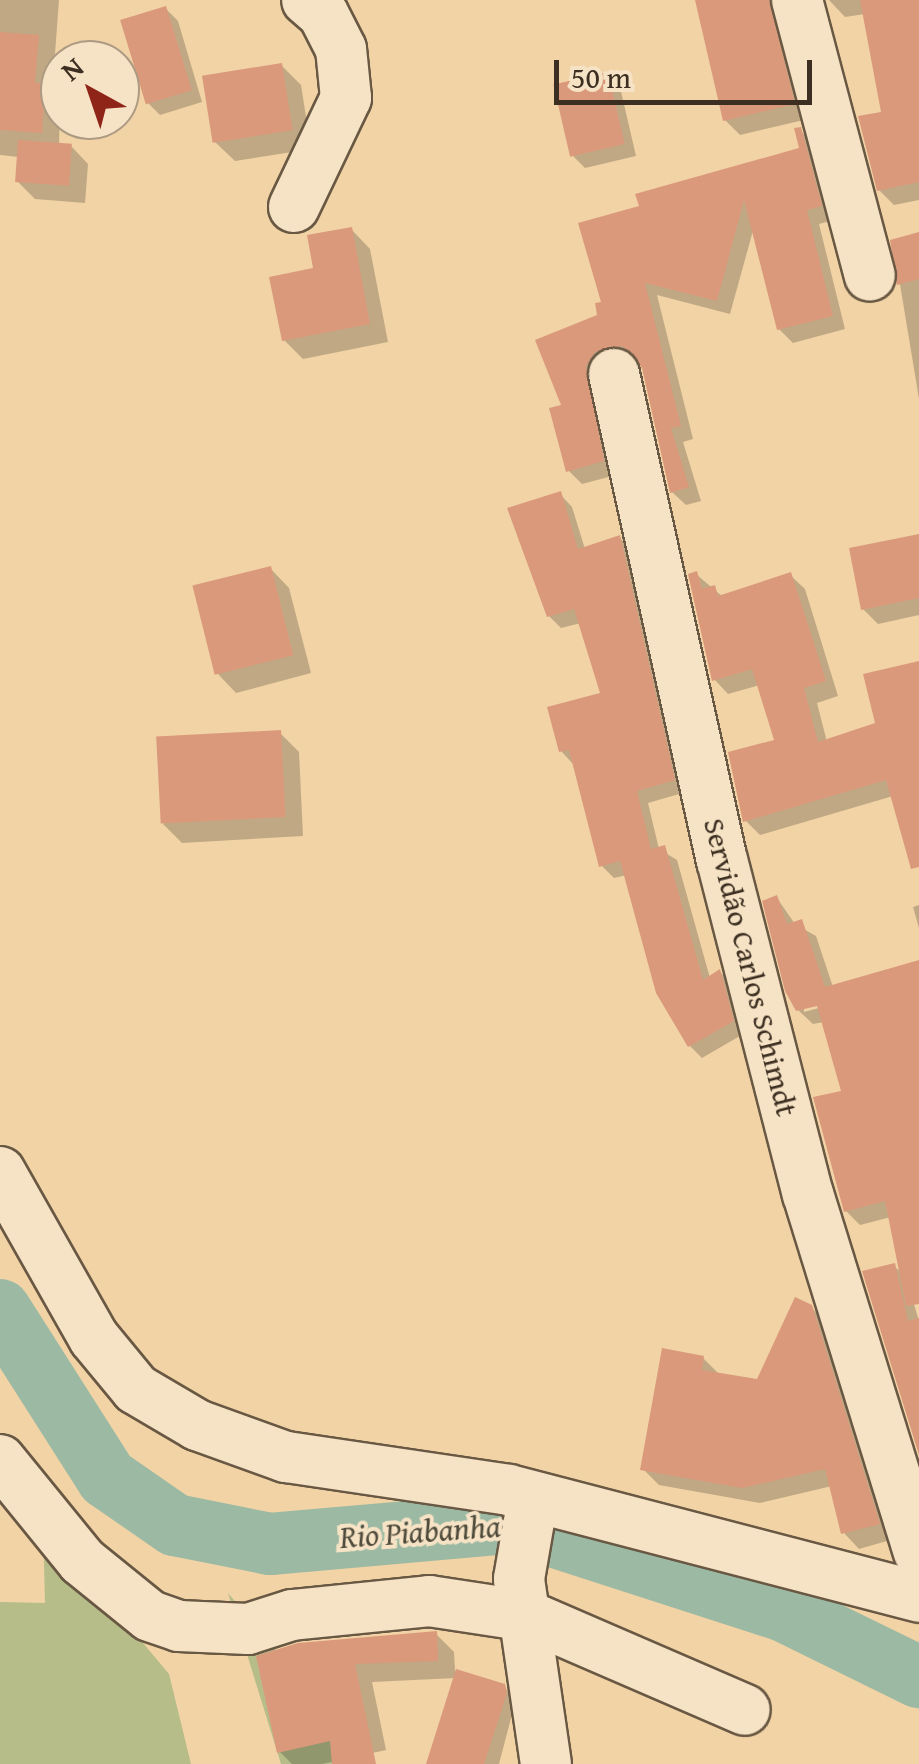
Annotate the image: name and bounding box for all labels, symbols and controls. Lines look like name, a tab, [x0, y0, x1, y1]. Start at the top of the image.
north arrow	[40, 40, 140, 140]
scale bar	[559, 40, 816, 102]
text: N	[51, 46, 92, 90]
text: 50 m	[571, 55, 631, 99]
street label: Servidão Carlos Schimdt	[697, 814, 805, 1120]
water label: Rio Piabanha	[338, 1507, 502, 1557]

